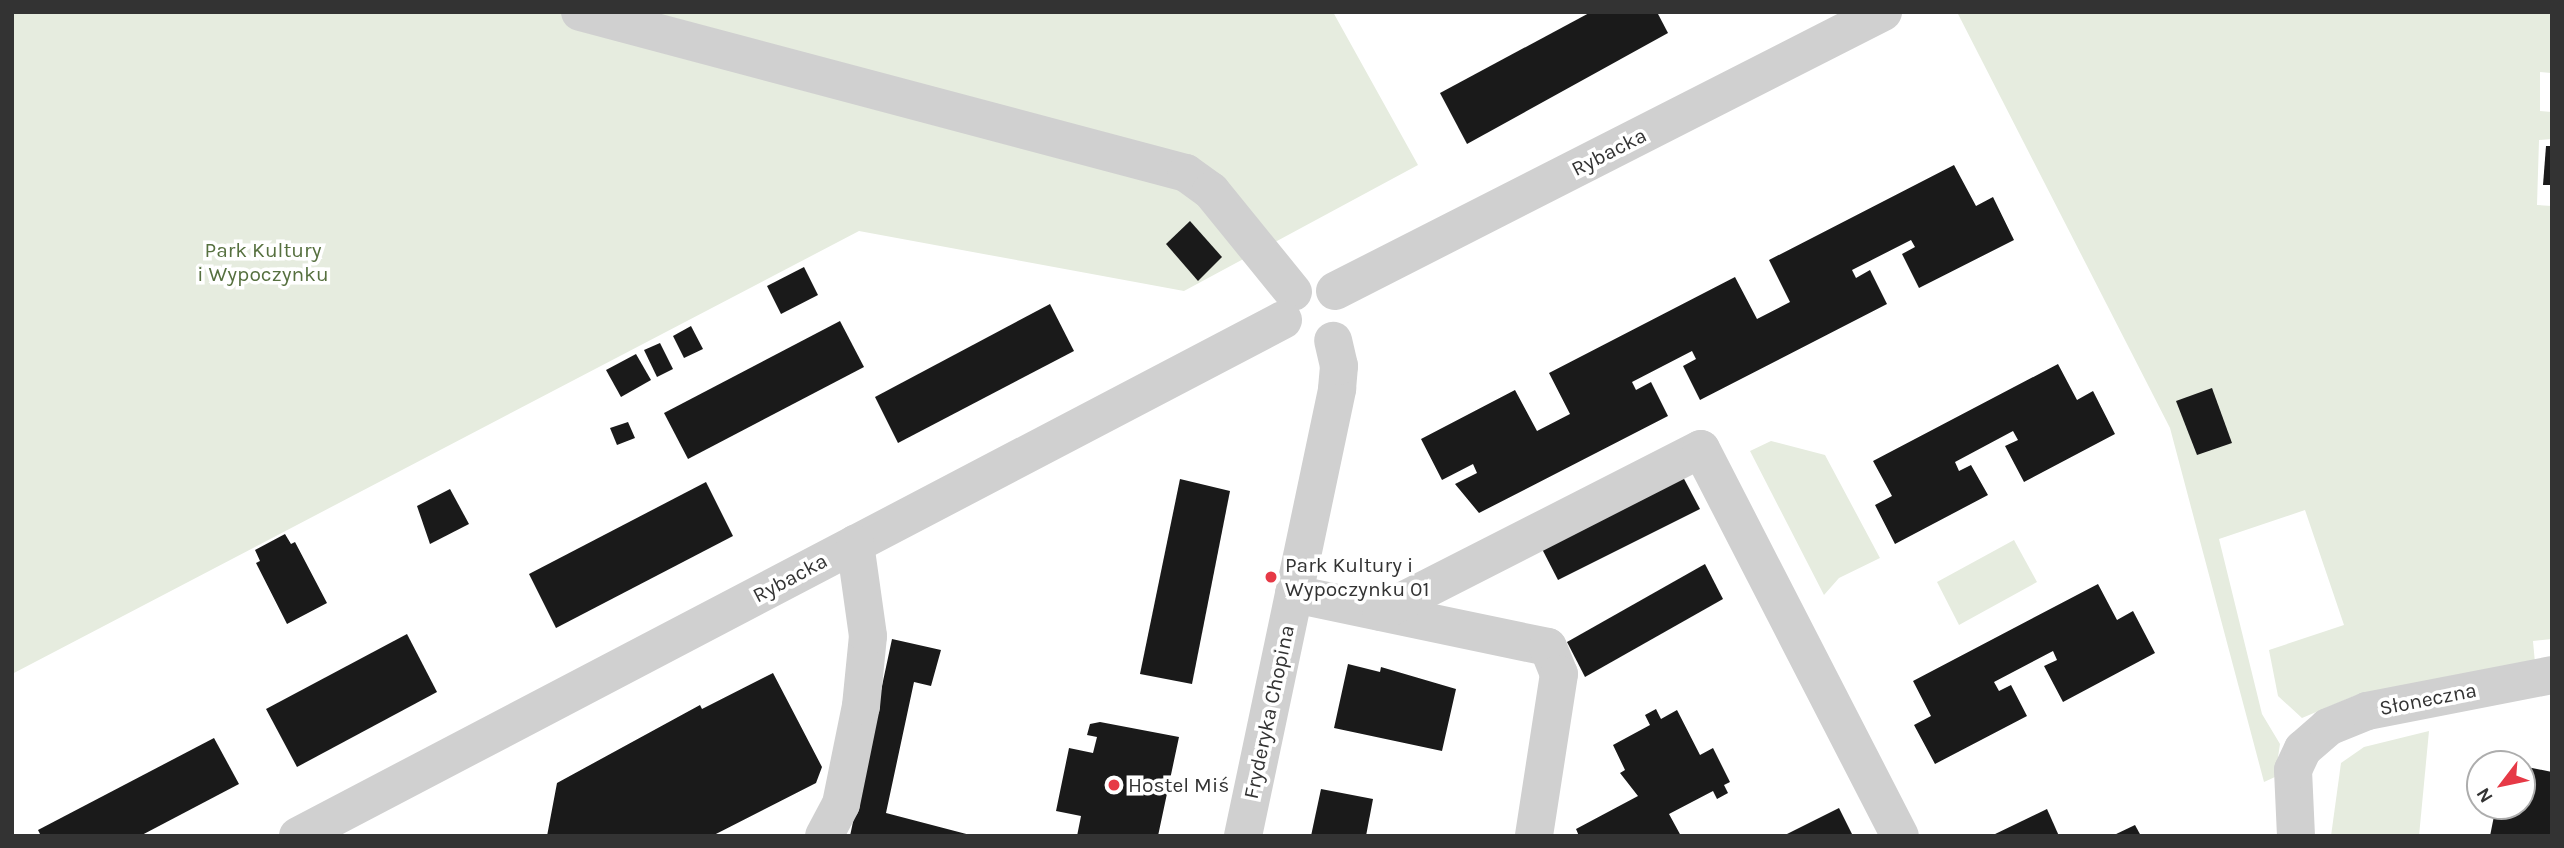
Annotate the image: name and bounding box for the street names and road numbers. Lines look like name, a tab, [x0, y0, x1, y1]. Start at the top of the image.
street label: Rybacka	[1567, 122, 1651, 182]
street label: Rybacka	[748, 548, 832, 608]
street label: Fryderyka Chopina	[1238, 623, 1300, 801]
street label: Słoneczna	[2377, 677, 2479, 721]

